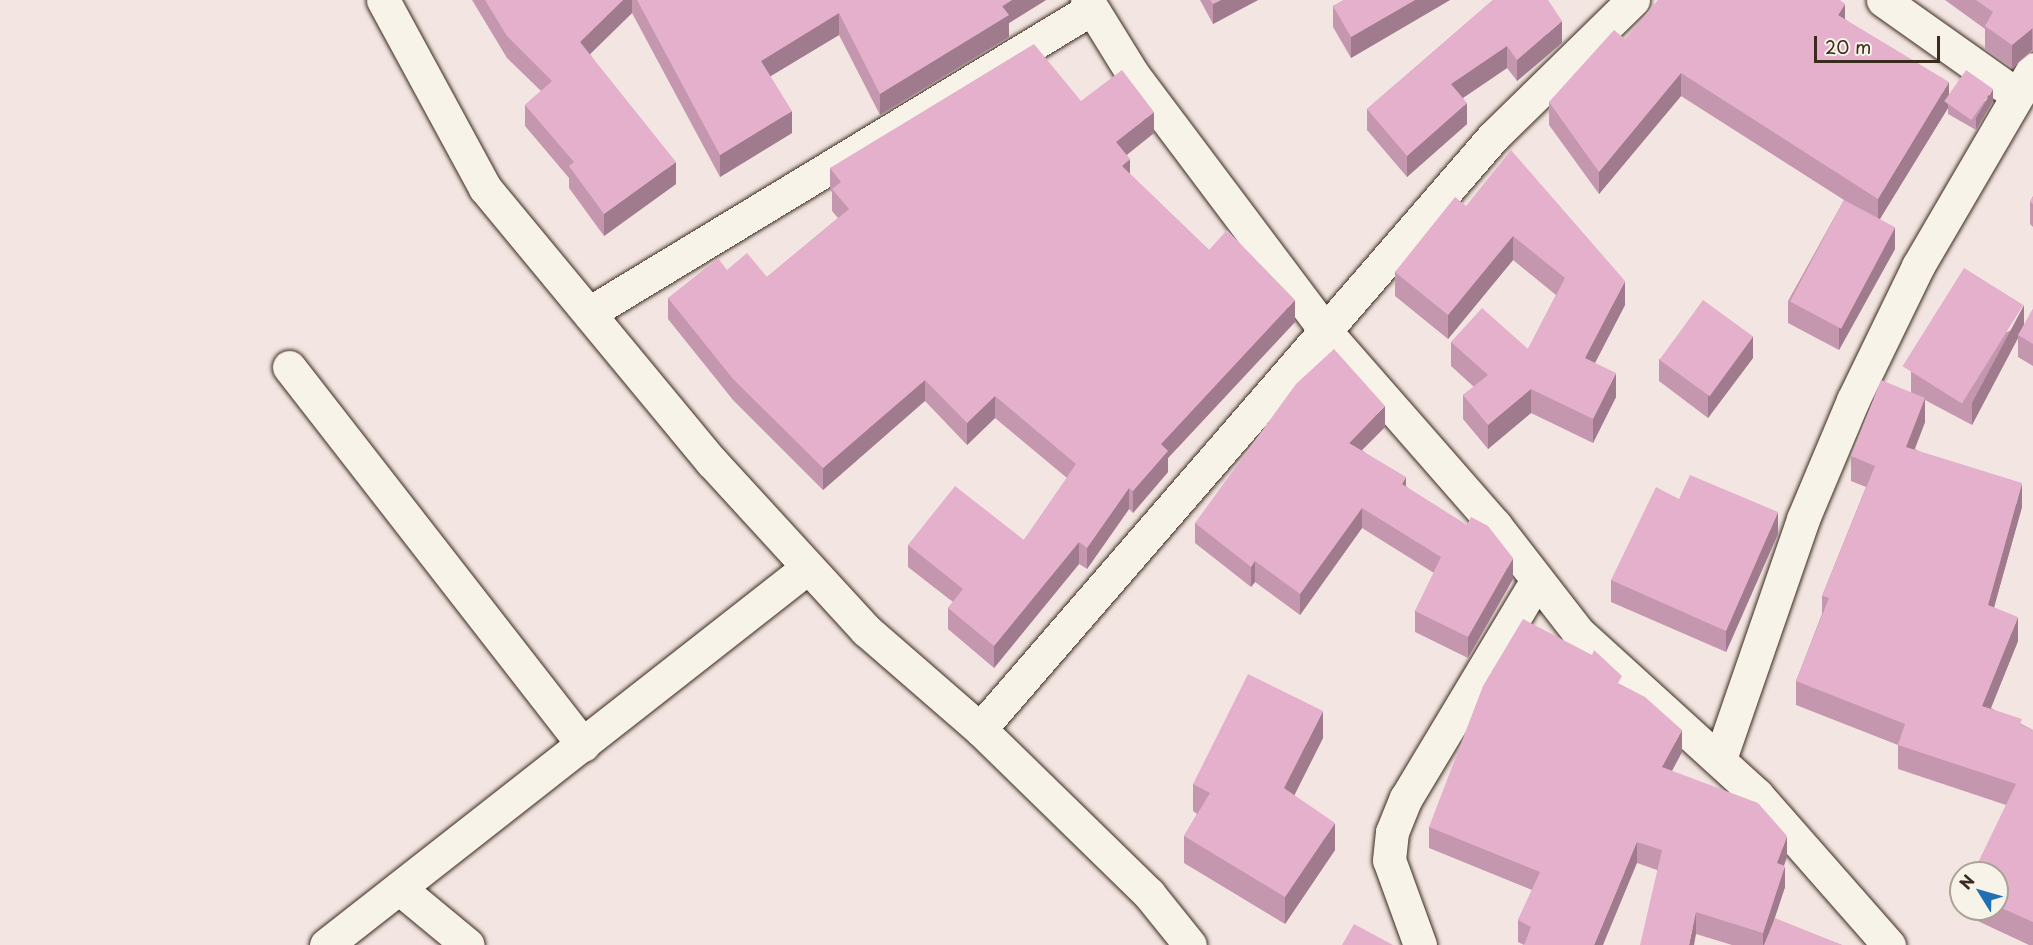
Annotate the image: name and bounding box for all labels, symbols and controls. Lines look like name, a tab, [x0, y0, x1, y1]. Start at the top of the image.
scale bar	[1817, 24, 1943, 62]
text: 20 m	[1825, 33, 1871, 60]
north arrow	[1949, 861, 2009, 921]
text: N	[1953, 869, 1980, 894]

